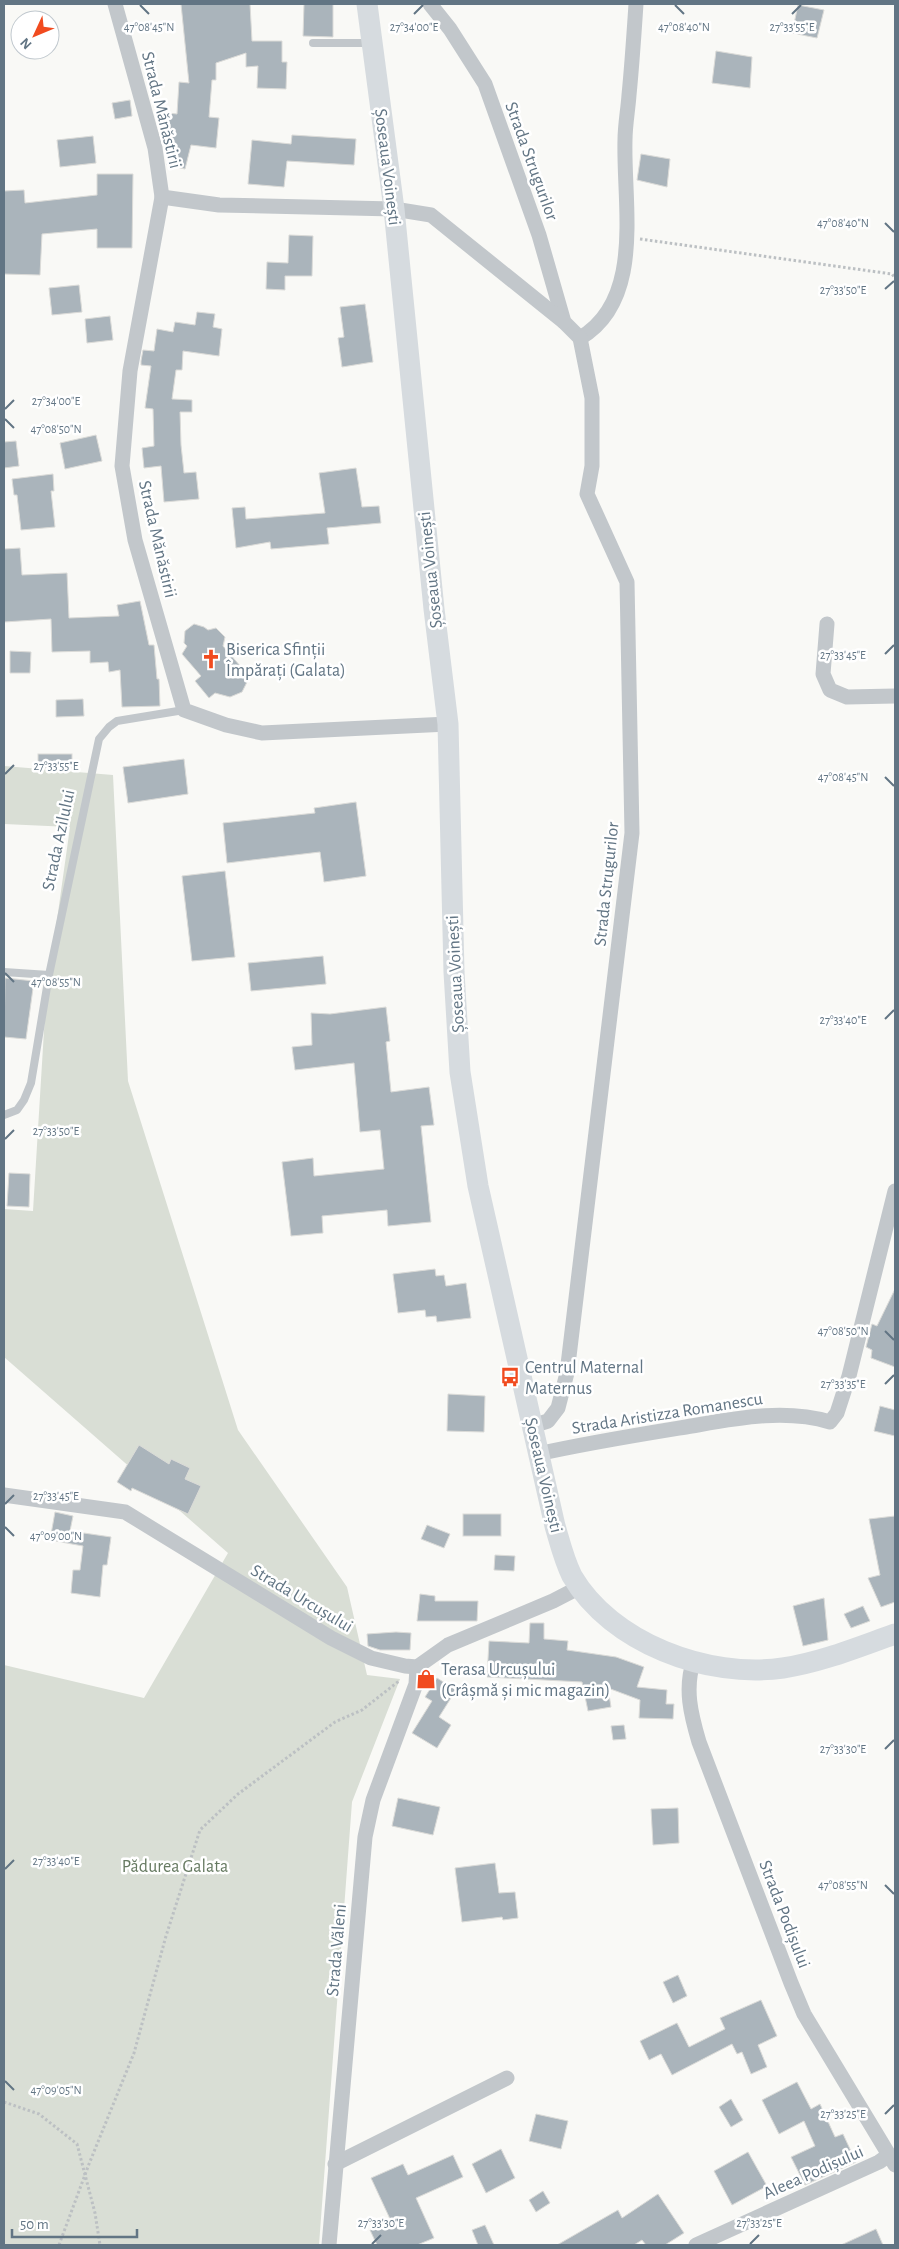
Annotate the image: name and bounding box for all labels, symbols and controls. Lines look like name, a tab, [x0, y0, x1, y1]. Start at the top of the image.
north arrow	[10, 10, 60, 60]
text: 47°08'45"N	[124, 21, 174, 33]
text: 27°34'00"E	[390, 21, 438, 33]
text: 47°08'40"N	[658, 21, 710, 33]
text: 27°33'55"E	[769, 21, 815, 33]
text: N	[18, 35, 35, 52]
street label: Strada Mănăstirii	[138, 50, 184, 171]
street label: Strada Strugurilor	[501, 100, 561, 223]
street label: Șoseaua Voinești	[370, 108, 403, 227]
text: 47°08'40"N	[817, 217, 869, 229]
text: 27°33'50"E	[820, 284, 866, 296]
text: 27°34'00"E	[32, 395, 80, 407]
text: 47°08'50"N	[30, 423, 82, 435]
street label: Strada Mănăstirii	[135, 479, 179, 600]
street label: Șoseaua Voinești	[416, 510, 447, 629]
place label: Biserica Sfinții Împărați (Galata)	[226, 641, 346, 681]
church icon: Biserica Sfinții Împărați (Galata)	[200, 648, 222, 670]
text: 27°33'45"E	[820, 649, 866, 661]
text: 27°33'55"E	[33, 760, 79, 772]
text: 47°08'45"N	[818, 771, 868, 783]
street label: Strada Azilului	[40, 788, 78, 892]
street label: Strada Strugurilor	[592, 821, 622, 947]
street label: Șoseaua Voinești	[444, 915, 469, 1033]
text: 47°08'55"N	[31, 976, 81, 988]
text: 27°33'40"E	[819, 1014, 867, 1026]
text: 27°33'50"E	[33, 1125, 79, 1137]
text: 47°08'50"N	[817, 1325, 869, 1337]
place label: Centrul Maternal Maternus	[525, 1359, 644, 1398]
bus stop icon: Centrul Maternal Maternus	[499, 1366, 521, 1388]
text: 27°33'35"E	[821, 1378, 866, 1390]
street label: Strada Aristizza Romanescu	[570, 1390, 764, 1438]
street label: Șoseaua Voinești	[520, 1416, 565, 1535]
text: 27°33'45"E	[33, 1490, 79, 1502]
text: 47°09'00"N	[30, 1530, 82, 1542]
street label: Strada Urcușului	[247, 1561, 356, 1637]
place label: Terasa Urcușului (Crâșmă și mic magazin)	[441, 1661, 610, 1701]
shop icon: Terasa Urcușului (Crâșmă și mic magazin)	[415, 1668, 437, 1690]
text: 27°33'30"E	[820, 1743, 866, 1755]
text: 27°33'40"E	[32, 1855, 80, 1867]
park label: Pădurea Galata	[122, 1858, 228, 1876]
street label: Strada Podișului	[754, 1858, 813, 1971]
text: 47°08'55"N	[818, 1879, 868, 1891]
street label: Strada Văleni	[324, 1903, 350, 1997]
text: 47°09'05"N	[30, 2084, 82, 2096]
text: 27°33'25"E	[820, 2108, 866, 2120]
street label: Aleea Podișului	[761, 2143, 867, 2204]
scale bar	[12, 2206, 138, 2238]
text: 50 m	[20, 2217, 49, 2232]
text: 27°33'30"E	[358, 2217, 404, 2229]
text: 27°33'25"E	[736, 2217, 782, 2229]

